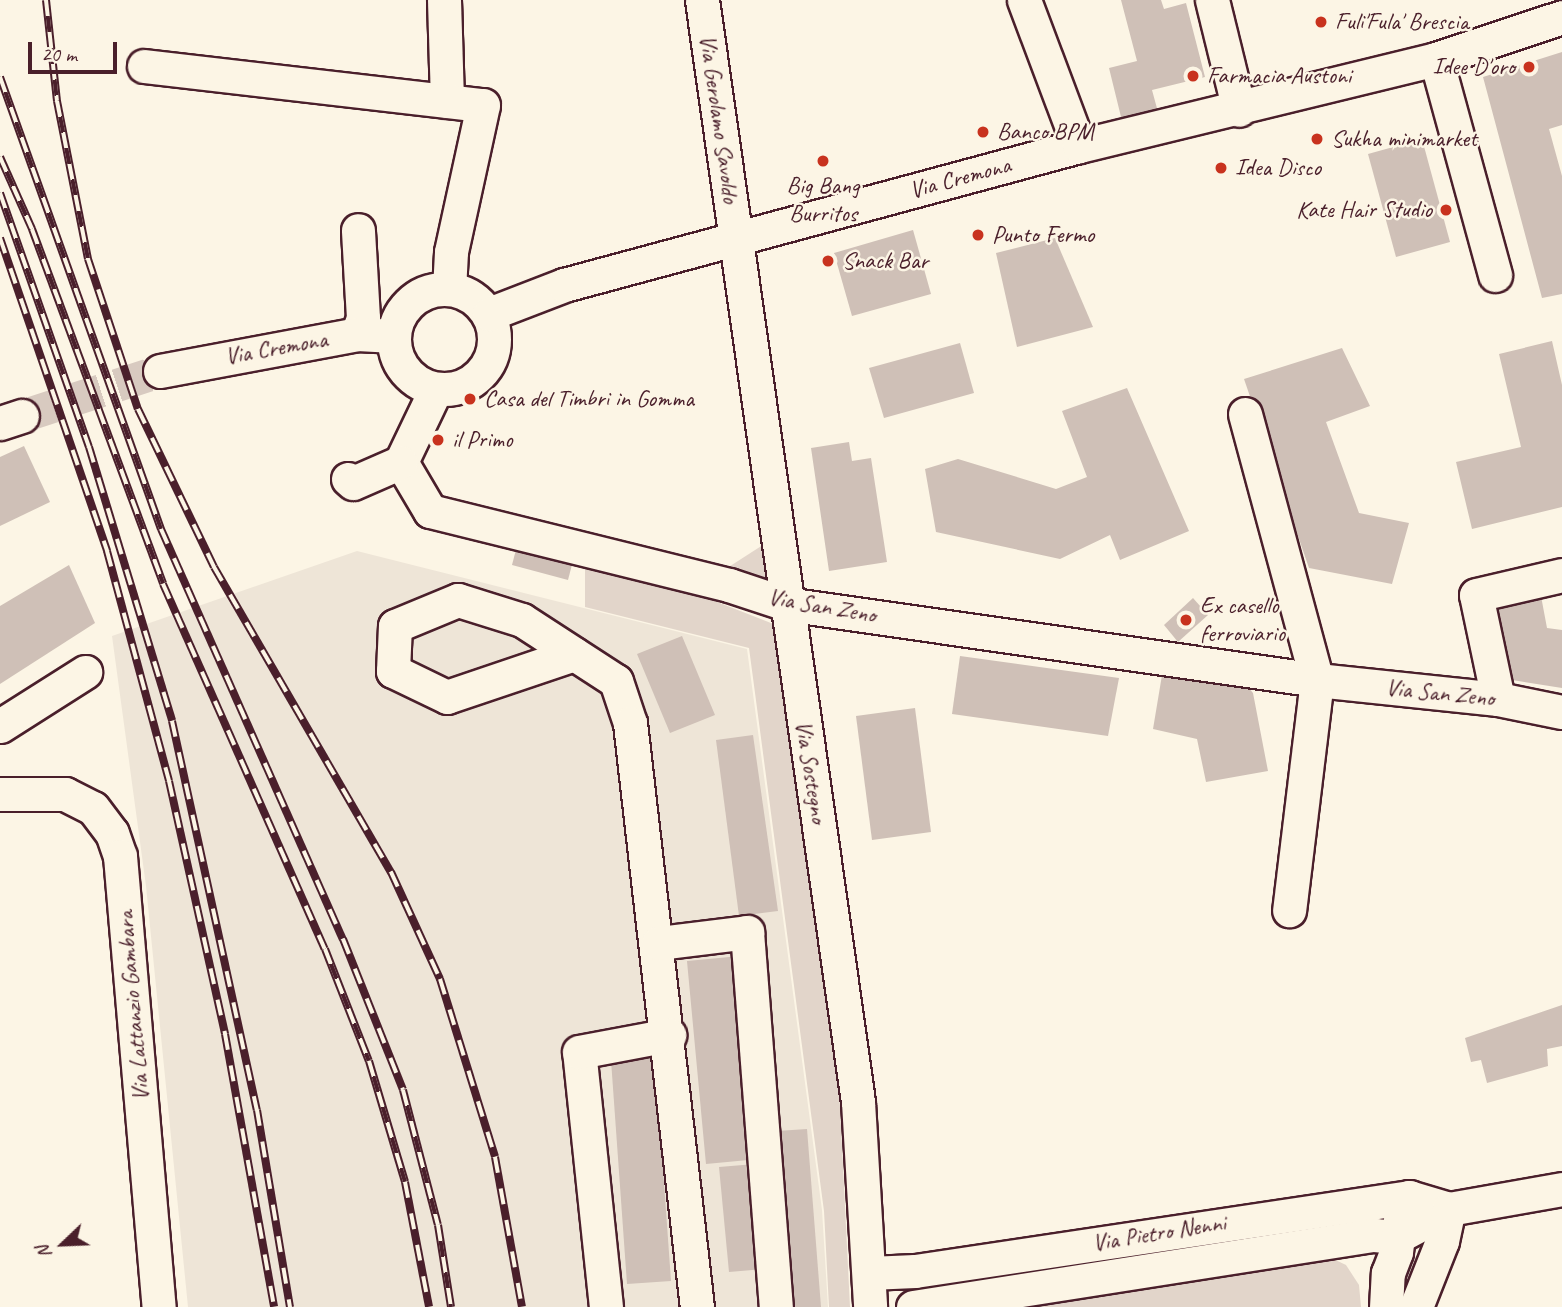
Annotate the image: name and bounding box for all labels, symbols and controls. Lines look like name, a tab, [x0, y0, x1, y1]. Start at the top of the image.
place label: Fuli'Fula' Brescia	[1335, 8, 1469, 36]
marker: Fuli'Fula' Brescia	[1313, 14, 1329, 30]
scale bar	[32, 28, 121, 72]
street label: Via Gerolamo Savoldo	[693, 33, 745, 205]
text: 20 m	[41, 41, 77, 67]
place label: Idee D'oro	[1433, 53, 1515, 81]
marker: Idee D'oro	[1521, 59, 1537, 75]
place label: Farmacia Austoni	[1207, 62, 1351, 90]
marker: Farmacia Austoni	[1185, 68, 1201, 84]
place label: Banco BPM	[997, 118, 1094, 146]
marker: Banco BPM	[975, 124, 991, 140]
place label: Sukha minimarket	[1331, 125, 1476, 153]
marker: Sukha minimarket	[1309, 131, 1325, 147]
street label: Via Cremona	[906, 151, 1014, 205]
marker: Big Bang Burritos	[815, 153, 831, 169]
place label: Idea Disco	[1235, 154, 1321, 182]
marker: Idea Disco	[1213, 160, 1229, 176]
place label: Big Bang Burritos	[786, 172, 860, 228]
place label: Kate Hair Studio	[1295, 196, 1432, 224]
marker: Kate Hair Studio	[1438, 202, 1454, 218]
place label: Punto Fermo	[992, 221, 1094, 249]
marker: Punto Fermo	[970, 227, 986, 243]
place label: Snack Bar	[842, 247, 929, 275]
marker: Snack Bar	[820, 253, 836, 269]
street label: Via Cremona	[223, 325, 329, 371]
place label: Casa del Timbri in Gomma	[484, 385, 694, 413]
marker: Casa del Timbri in Gomma	[462, 391, 478, 407]
place label: il Primo	[452, 426, 514, 454]
marker: il Primo	[430, 432, 446, 448]
street label: Via San Zeno	[766, 582, 878, 630]
place label: Ex casello ferroviario	[1200, 592, 1285, 648]
marker: Ex casello ferroviario	[1178, 612, 1194, 628]
street label: Via San Zeno	[1384, 673, 1496, 713]
street label: Via Sostegno	[789, 719, 833, 825]
street label: Via Lattanzio Gambara	[110, 911, 156, 1101]
street label: Via Pietro Nenni	[1090, 1208, 1228, 1258]
north arrow	[28, 1209, 98, 1279]
text: N	[30, 1242, 57, 1262]

